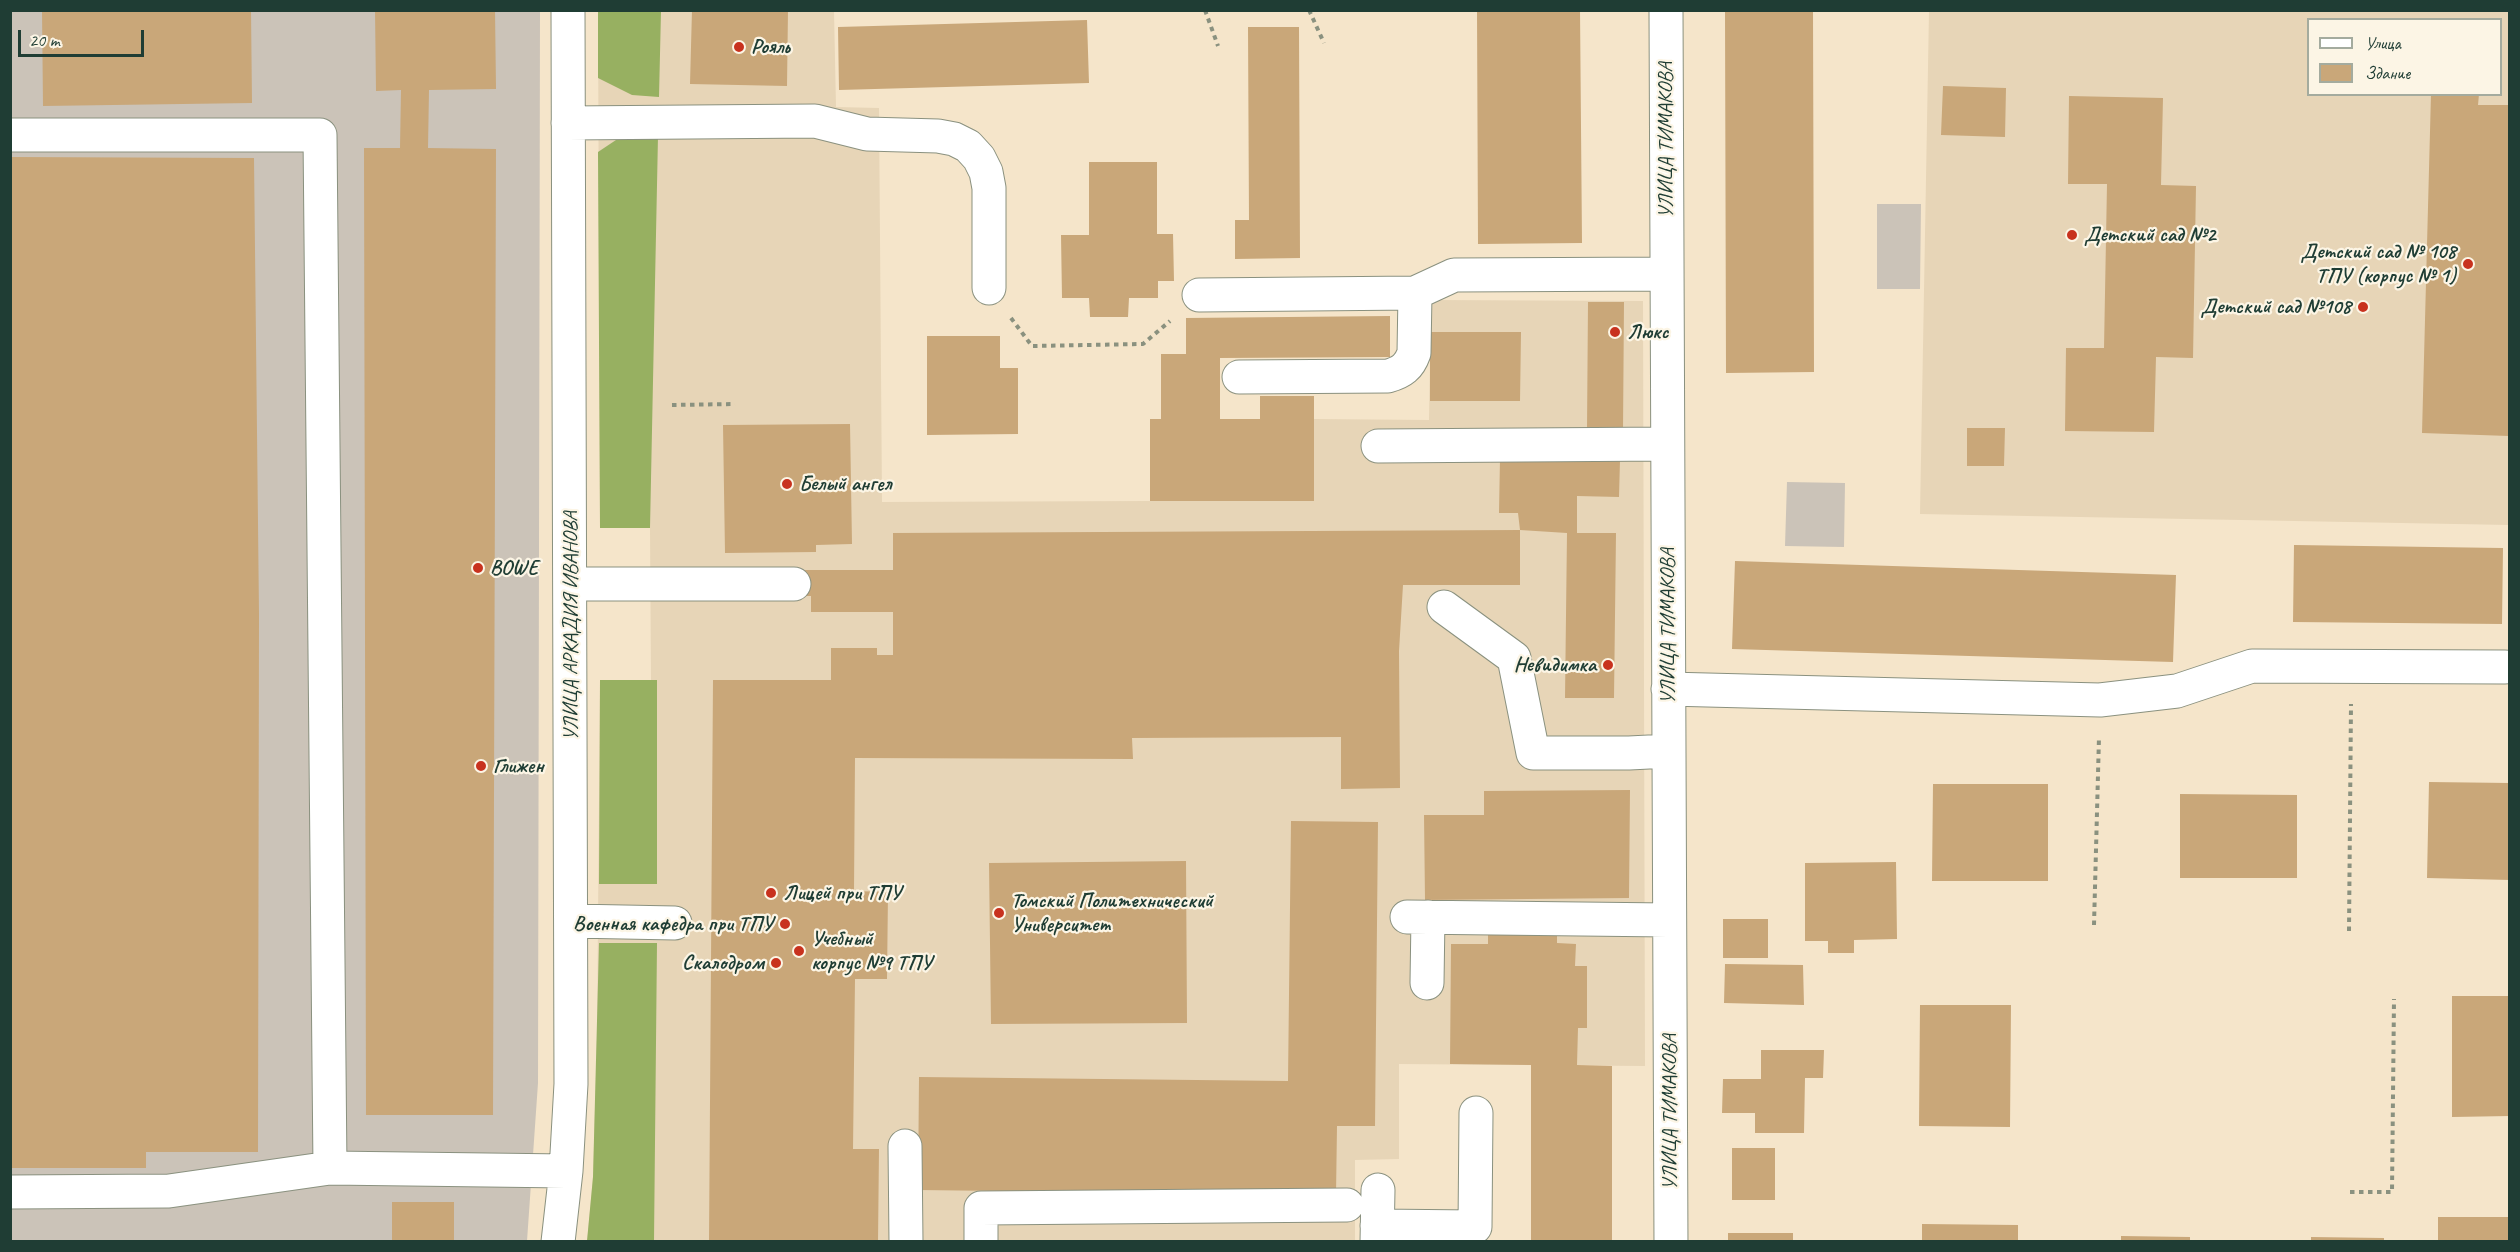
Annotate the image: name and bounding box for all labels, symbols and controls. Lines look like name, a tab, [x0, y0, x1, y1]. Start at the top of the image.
scale bar	[21, 18, 147, 56]
legend	[2307, 18, 2502, 96]
text: 20 m	[29, 29, 60, 51]
text: Улица	[2365, 32, 2401, 54]
place label: Рояль	[751, 34, 790, 60]
marker: Рояль	[732, 40, 746, 54]
street label: УЛИЦА ТИМАКОВА	[1653, 62, 1679, 218]
text: Здание	[2365, 62, 2410, 84]
place label: Детский сад №2	[2084, 222, 2215, 248]
marker: Детский сад №2	[2065, 228, 2079, 242]
place label: Детский сад № 108 ТПУ (корпус № 1)	[2301, 239, 2456, 289]
marker: Детский сад № 108 ТПУ (корпус № 1)	[2461, 257, 2475, 271]
place label: Детский сад №108	[2201, 294, 2351, 320]
marker: Детский сад №108	[2356, 300, 2370, 314]
place label: Люкс	[1627, 319, 1668, 345]
marker: Люкс	[1608, 325, 1622, 339]
place label: Белый ангел	[799, 471, 891, 497]
marker: Белый ангел	[780, 477, 794, 491]
street label: УЛИЦА АРКАДИЯ ИВАНОВА	[558, 511, 584, 741]
street label: УЛИЦА ТИМАКОВА	[1655, 548, 1681, 704]
place label: BOWE	[490, 555, 538, 581]
marker: BOWE	[471, 561, 485, 575]
place label: Невидимка	[1514, 652, 1596, 678]
marker: Невидимка	[1601, 658, 1615, 672]
place label: Глижен	[493, 753, 544, 779]
marker: Глижен	[474, 759, 488, 773]
place label: Лицей при ТПУ	[783, 880, 901, 906]
marker: Лицей при ТПУ	[764, 886, 778, 900]
place label: Томский Политехнический Университет	[1011, 888, 1213, 938]
marker: Томский Политехнический Университет	[992, 906, 1006, 920]
place label: Военная кафедра при ТПУ	[573, 911, 773, 937]
marker: Военная кафедра при ТПУ	[778, 917, 792, 931]
place label: Учебный корпус №9 ТПУ	[811, 926, 932, 976]
marker: Учебный корпус №9 ТПУ	[792, 944, 806, 958]
place label: Скалодром	[682, 950, 764, 976]
marker: Скалодром	[769, 956, 783, 970]
street label: УЛИЦА ТИМАКОВА	[1657, 1034, 1683, 1190]

